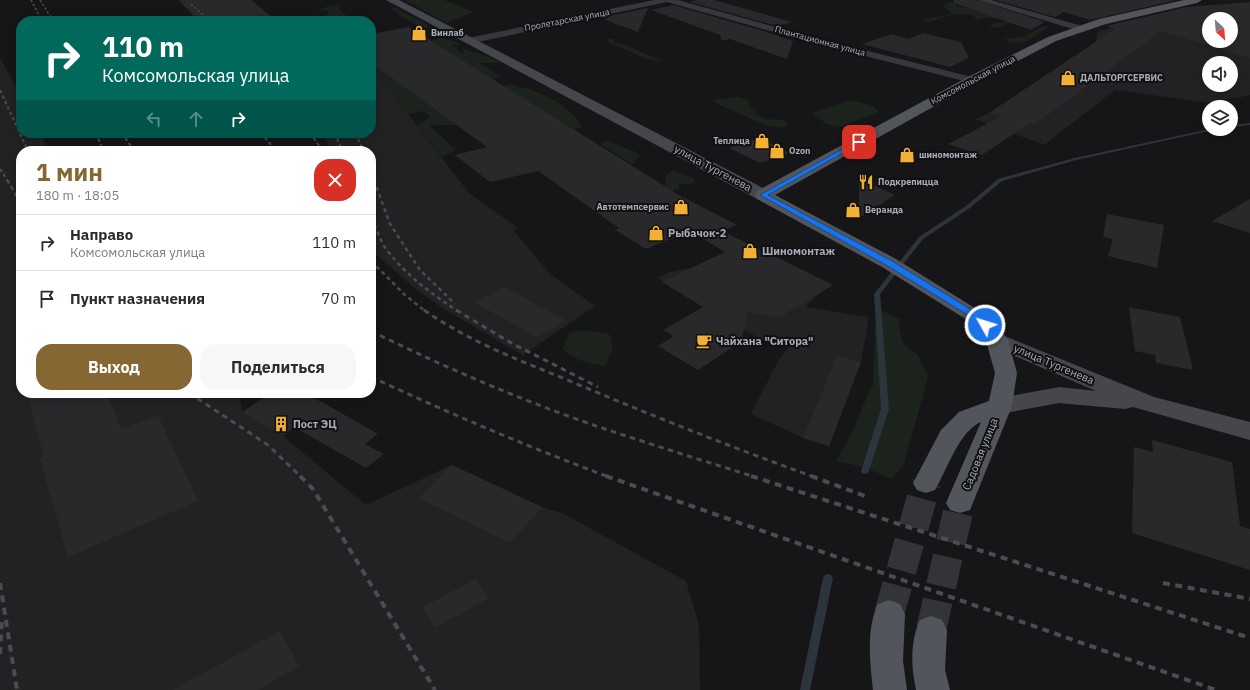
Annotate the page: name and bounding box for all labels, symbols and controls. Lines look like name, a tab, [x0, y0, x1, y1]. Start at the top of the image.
street label: Пролетарская улица	[523, 6, 611, 33]
north arrow	[1202, 12, 1238, 48]
map controls	[1202, 12, 1238, 136]
street label: Плантационная улица	[774, 23, 867, 58]
shop icon: Винлаб	[410, 24, 428, 42]
place label: Винлаб	[431, 27, 464, 38]
text: 110 m	[102, 28, 184, 65]
icon: right	[36, 32, 88, 84]
street label: Комсомольская улица	[929, 53, 1017, 106]
button: sound	[1202, 56, 1238, 92]
text: Комсомольская улица	[102, 64, 289, 87]
shop icon: ДАЛЬТОРГСЕРВИС	[1059, 69, 1077, 87]
place label: ДАЛЬТОРГСЕРВИС	[1080, 72, 1163, 83]
button: layers	[1202, 100, 1238, 136]
icon: left	[143, 108, 165, 130]
icon: ahead	[185, 108, 207, 130]
icon: right	[227, 108, 249, 130]
pin	[842, 125, 876, 159]
icon: arrive	[848, 131, 870, 153]
shop icon: Теплица	[753, 132, 771, 150]
place label: Теплица	[713, 135, 750, 146]
street label: улица Тургенева	[672, 142, 754, 194]
shop icon: Ozon	[768, 142, 786, 160]
place label: Ozon	[789, 145, 810, 156]
shop icon: шиномонтаж	[898, 146, 916, 164]
place label: шиномонтаж	[919, 149, 977, 160]
text: 1 мин	[36, 156, 103, 188]
button: close	[314, 159, 356, 201]
restaurant icon: Подкрепицца	[857, 173, 875, 191]
place label: Подкрепицца	[878, 176, 939, 187]
text: 180 m · 18:05	[36, 187, 119, 204]
shop icon: Автотемпсервис	[672, 198, 690, 216]
place label: Автотемпсервис	[596, 201, 669, 212]
shop icon: Веранда	[844, 201, 862, 219]
place label: Веранда	[865, 204, 903, 215]
shop icon: Рыбачок-2	[647, 224, 665, 242]
text: Направо	[70, 225, 133, 244]
place label: Рыбачок-2	[668, 226, 727, 240]
icon: right	[36, 232, 58, 254]
text: 110 m	[312, 233, 356, 252]
shop icon: Шиномонтаж	[741, 242, 759, 260]
text: Комсомольская улица	[70, 244, 205, 261]
place label: Шиномонтаж	[762, 244, 836, 258]
icon: arrive	[36, 288, 58, 310]
text: Пункт назначения	[70, 289, 205, 308]
text: 70 m	[321, 289, 356, 308]
position arrow	[964, 304, 1006, 346]
cafe icon: Чайхана "Ситора"	[695, 332, 713, 350]
place label: Чайхана "Ситора"	[716, 334, 813, 348]
street label: улица Тургенева	[1012, 341, 1096, 387]
button: Выход	[36, 344, 192, 390]
button: Поделиться	[200, 344, 356, 390]
building icon: Пост ЭЦ	[272, 415, 290, 433]
street label: Садовая улица	[959, 416, 1001, 492]
place label: Пост ЭЦ	[293, 417, 337, 431]

